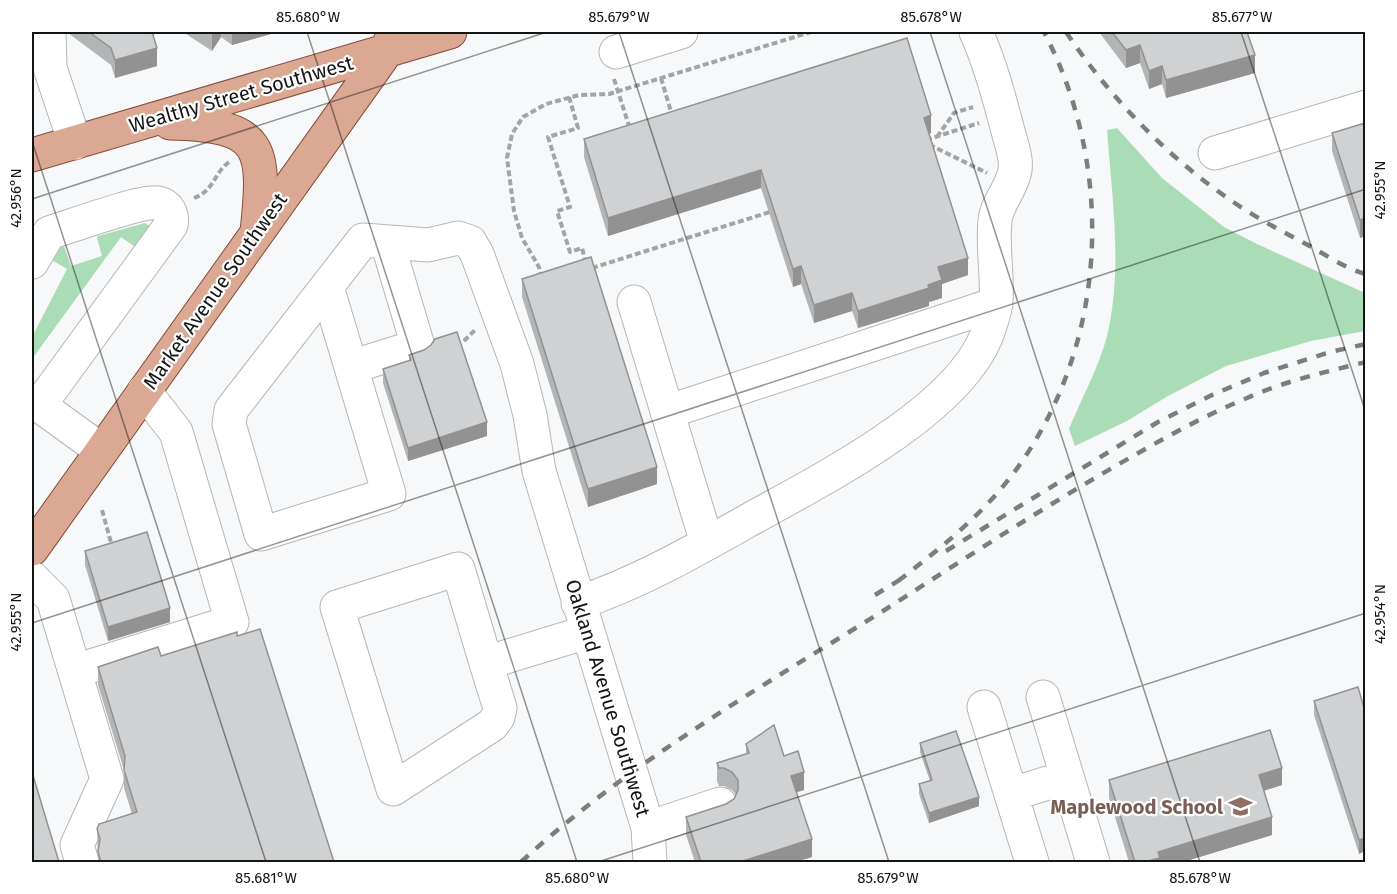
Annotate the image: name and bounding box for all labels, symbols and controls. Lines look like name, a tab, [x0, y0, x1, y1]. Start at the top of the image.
text: 85.680°W	[276, 8, 341, 26]
text: 85.679°W	[588, 8, 650, 26]
text: 85.678°W	[900, 8, 962, 26]
text: 85.677°W	[1212, 8, 1273, 26]
street label: Wealthy Street Southwest	[126, 50, 357, 138]
text: 42.955°N	[1371, 160, 1389, 220]
text: 42.956°N	[7, 168, 25, 228]
street label: Market Avenue Southwest	[138, 188, 292, 394]
street label: Oakland Avenue Southwest	[560, 576, 656, 820]
text: 42.954°N	[1371, 584, 1389, 644]
text: 42.955°N	[7, 592, 25, 652]
school or university icon: Maplewood School	[1228, 794, 1254, 820]
place label: Maplewood School	[1051, 795, 1223, 819]
text: 85.681°W	[235, 869, 297, 887]
text: 85.680°W	[545, 869, 610, 887]
text: 85.679°W	[857, 869, 919, 887]
text: 85.678°W	[1169, 869, 1231, 887]

